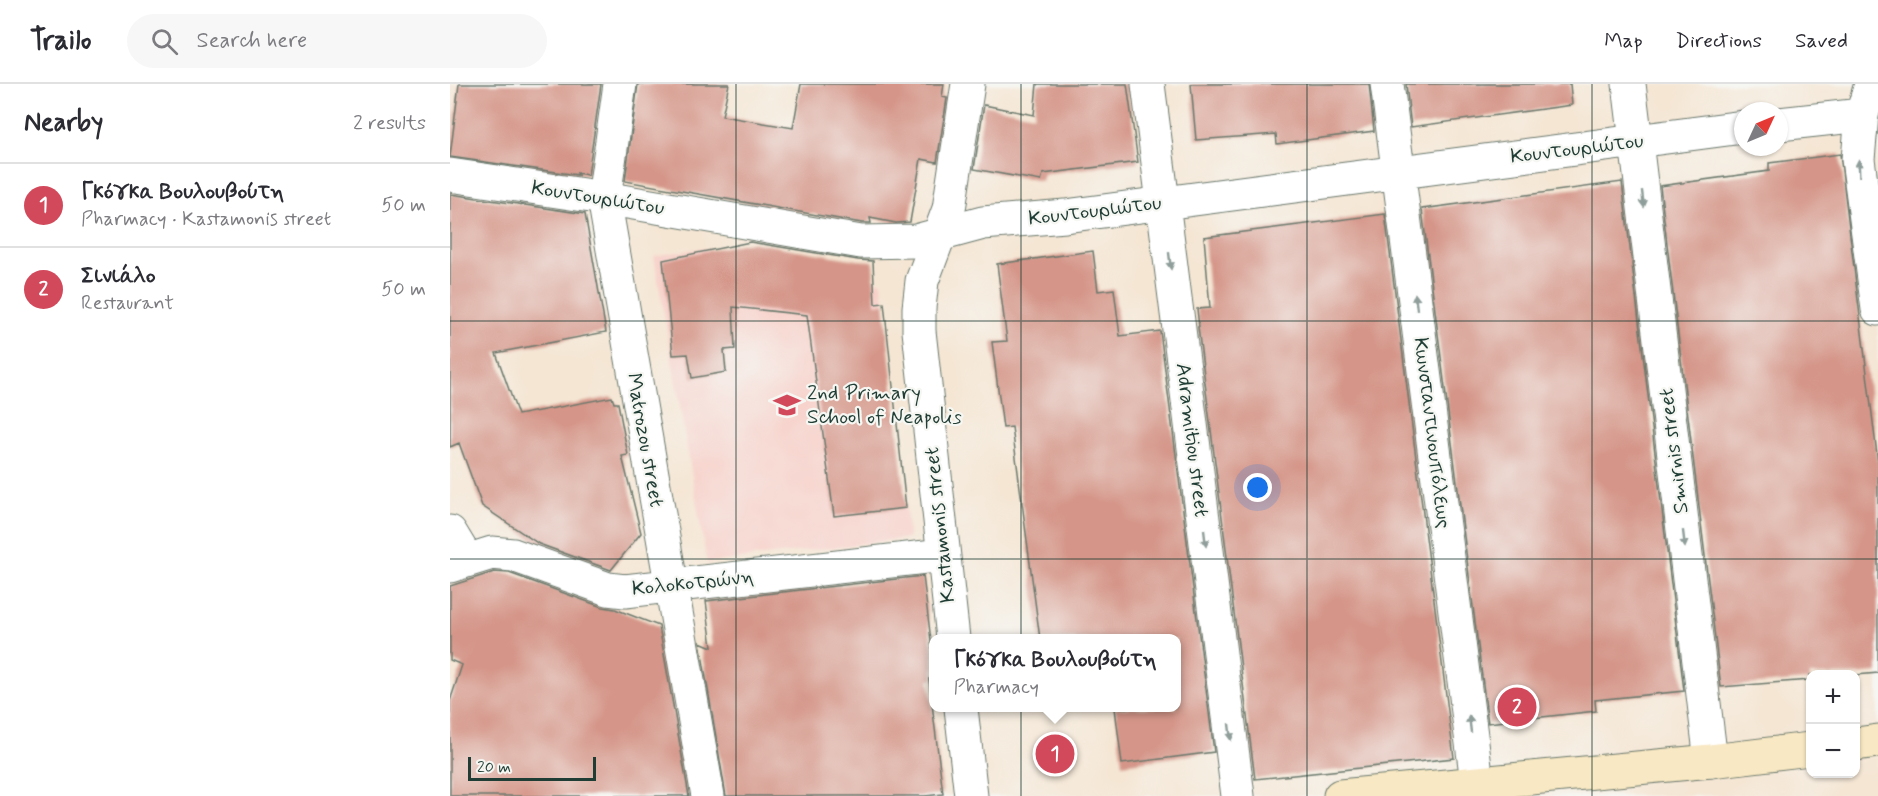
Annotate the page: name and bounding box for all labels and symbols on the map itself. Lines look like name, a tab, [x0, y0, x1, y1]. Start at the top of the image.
north arrow	[1734, 102, 1788, 156]
street label: Κουντουριώτου	[1509, 127, 1645, 171]
one-way arrow	[1854, 159, 1863, 178]
street label: Κουντουριώτου	[530, 174, 666, 222]
street label: Κουντουριώτου	[1027, 189, 1163, 233]
one-way arrow	[1639, 190, 1648, 209]
one-way arrow	[1165, 252, 1174, 271]
one-way arrow	[1411, 292, 1420, 311]
street label: Κωνσταντινουπόλεως	[1406, 336, 1458, 530]
street label: Adramitiou street	[1169, 361, 1215, 519]
street label: Matrozou street	[619, 371, 671, 509]
place label: 2nd Primary School of Neapolis	[807, 379, 962, 431]
street label: Smirnis street	[1652, 386, 1696, 516]
school or university icon: 2nd Primary School of Neapolis	[772, 390, 802, 420]
street label: Kastamonis street	[918, 445, 962, 604]
your location	[1243, 473, 1272, 502]
one-way arrow	[1200, 529, 1210, 548]
one-way arrow	[1679, 529, 1689, 548]
street label: Κολοκοτρώνη	[631, 563, 755, 603]
pin: 2	[1498, 684, 1536, 730]
one-way arrow	[1465, 715, 1475, 734]
one-way arrow	[1225, 722, 1234, 741]
pin: 1	[1036, 732, 1074, 776]
scale bar	[468, 754, 596, 782]

